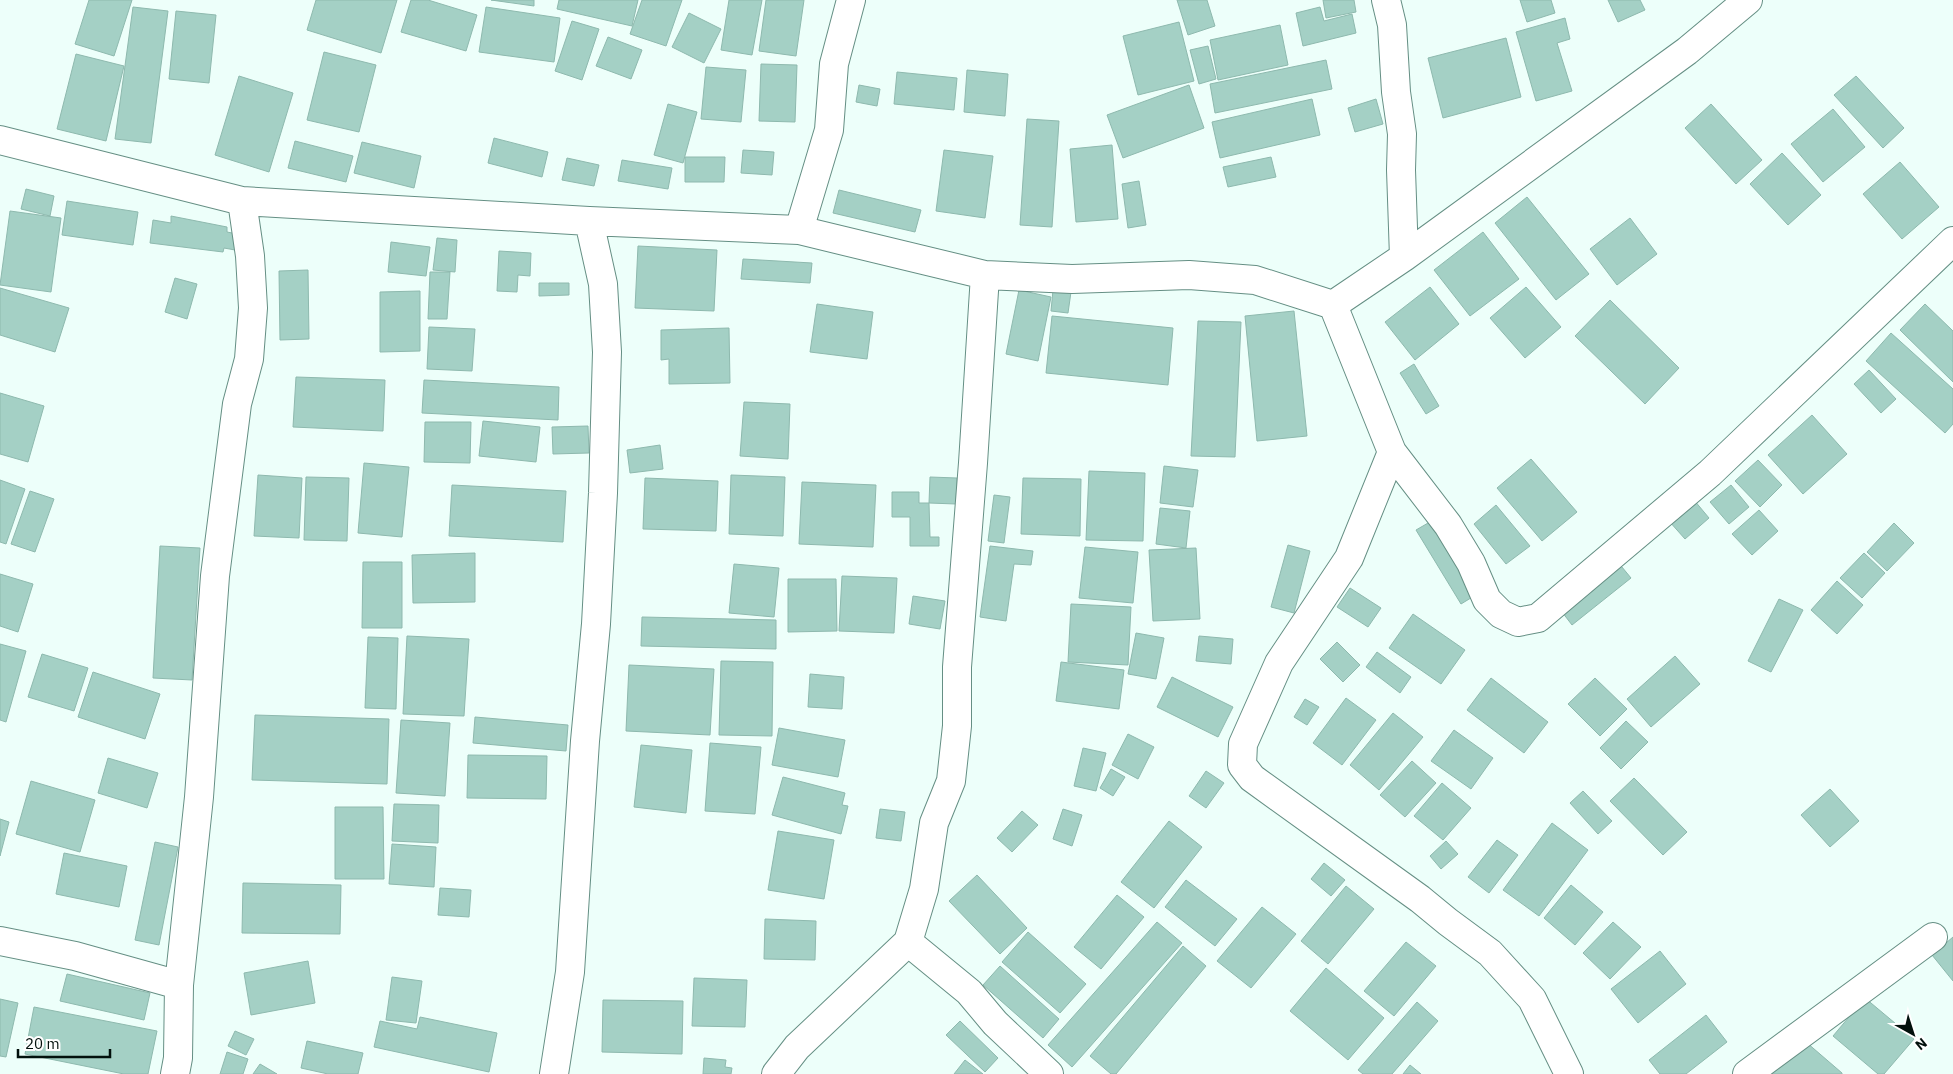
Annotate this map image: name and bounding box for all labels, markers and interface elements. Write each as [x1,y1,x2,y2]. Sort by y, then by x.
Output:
north arrow [1888,1009,1938,1059]
scale bar [18,1026,110,1058]
text: 20 m [25,1034,60,1053]
text: N [1912,1034,1931,1054]

